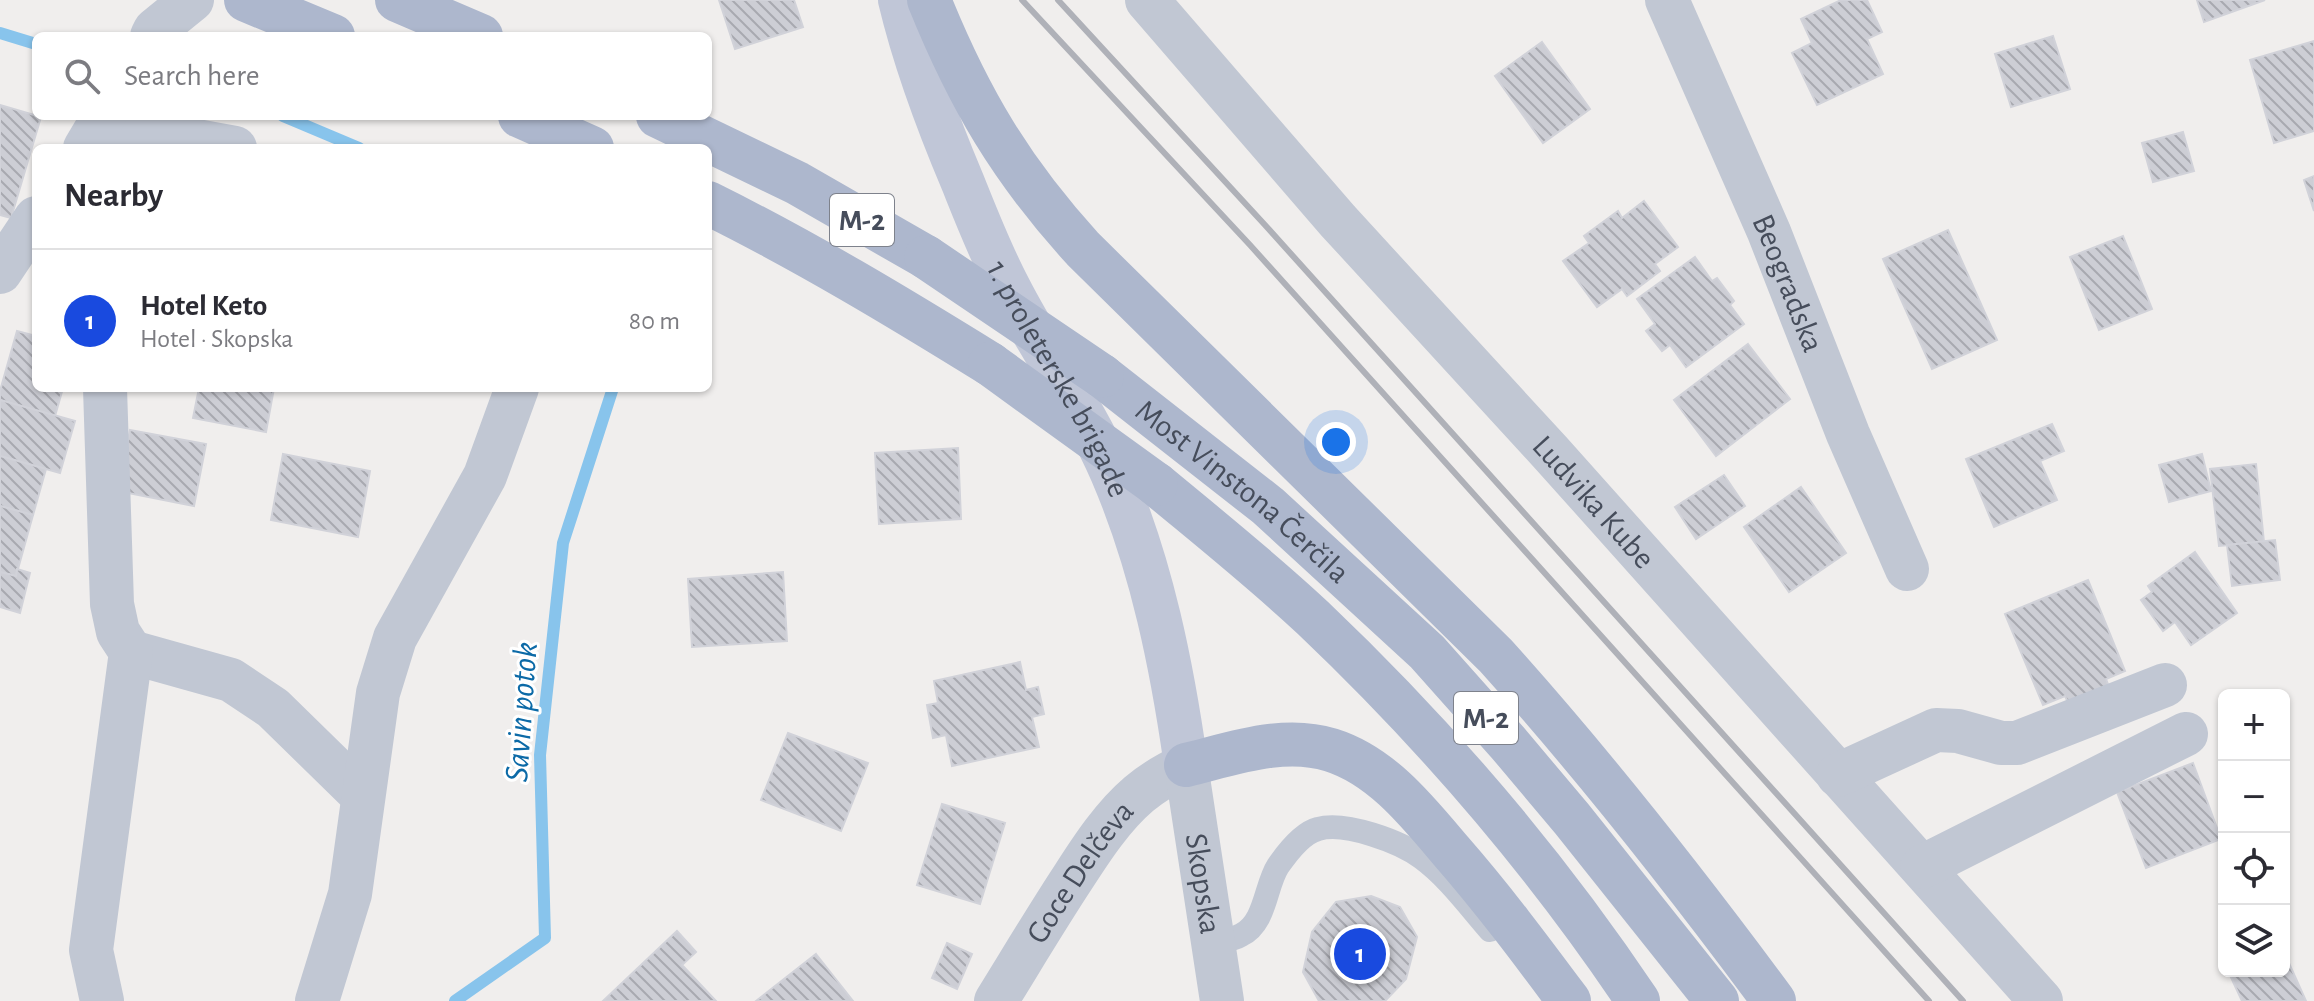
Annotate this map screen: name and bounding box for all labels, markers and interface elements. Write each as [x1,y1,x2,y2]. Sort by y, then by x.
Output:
search box [32,32,712,120]
icon: search [60,54,104,98]
text: Search here [124,61,260,91]
text: Nearby [64,179,163,213]
road number: M-2 [830,194,894,246]
street label: Beogradska [1746,210,1829,356]
street label: 1. proleterske brigade [981,256,1135,502]
text: Hotel Keto [140,291,267,321]
text: 1 [85,308,95,334]
text: 80 m [629,308,680,334]
text: Hotel · Skopska [140,326,293,352]
street label: Most Vinstona Čerčila [1130,394,1355,589]
your location [1316,422,1356,462]
street label: Ludvika Kube [1526,430,1661,575]
water label: Savin potok [500,641,544,783]
map controls [2218,689,2290,977]
button: + [2218,689,2290,761]
road number: M-2 [1454,692,1518,744]
button: − [2218,761,2290,833]
street label: Goce Delčeva [1021,795,1140,949]
street label: Skopska [1180,831,1227,936]
button: locate [2218,833,2290,905]
button: layers [2218,905,2290,977]
pin: 1 [1334,924,1386,984]

